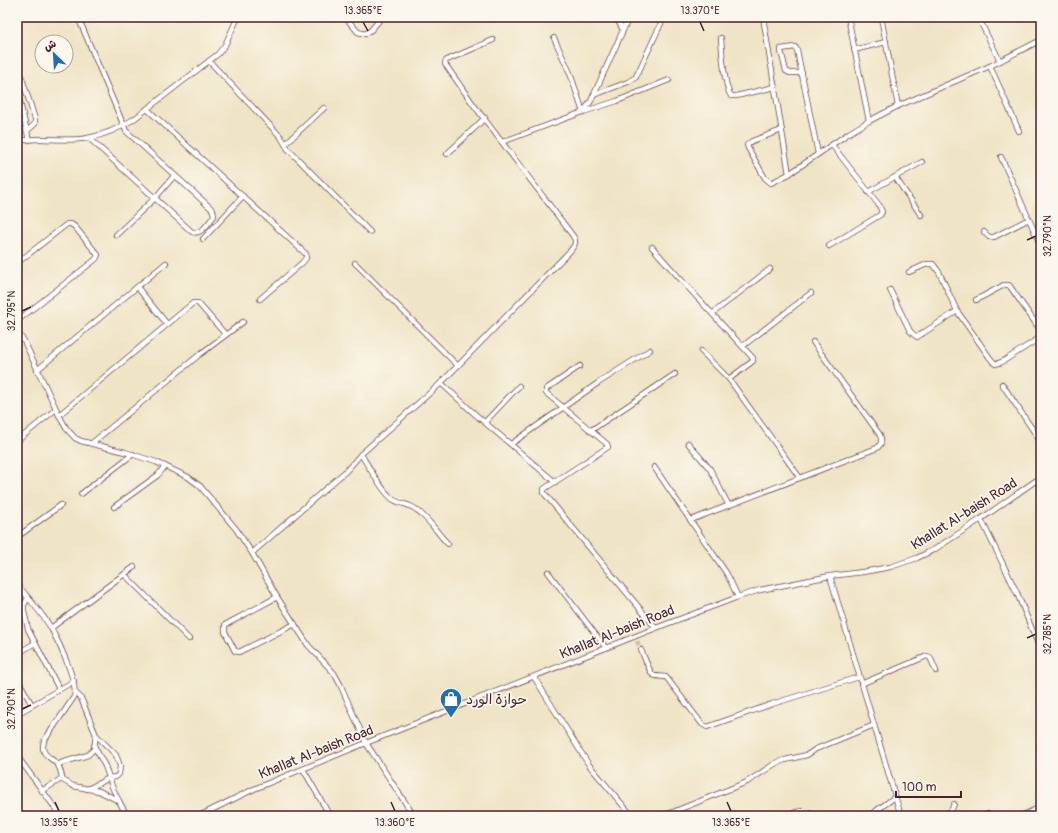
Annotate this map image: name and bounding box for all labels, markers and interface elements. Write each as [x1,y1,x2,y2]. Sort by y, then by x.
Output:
text: 13.365°E [344,5,382,17]
text: 13.370°E [681,5,719,17]
north arrow [34,34,74,74]
text: ش [42,37,58,54]
text: 32.790°N [1042,215,1054,257]
text: 32.795°N [6,291,18,331]
street label: Khallat Al-baish Road [908,474,1020,554]
street label: Khallat Al-baish Road [557,601,677,663]
text: 32.785°N [1042,614,1054,654]
shop icon: حوازة الورد [438,686,464,719]
text: 32.790°N [6,688,18,730]
place label: حوازة الورد [466,691,527,708]
street label: Khallat Al-baish Road [256,721,376,783]
scale bar [896,773,961,799]
text: 100 m [902,780,937,795]
text: 13.355°E [40,817,78,829]
text: 13.360°E [375,817,415,829]
text: 13.365°E [712,817,750,829]

